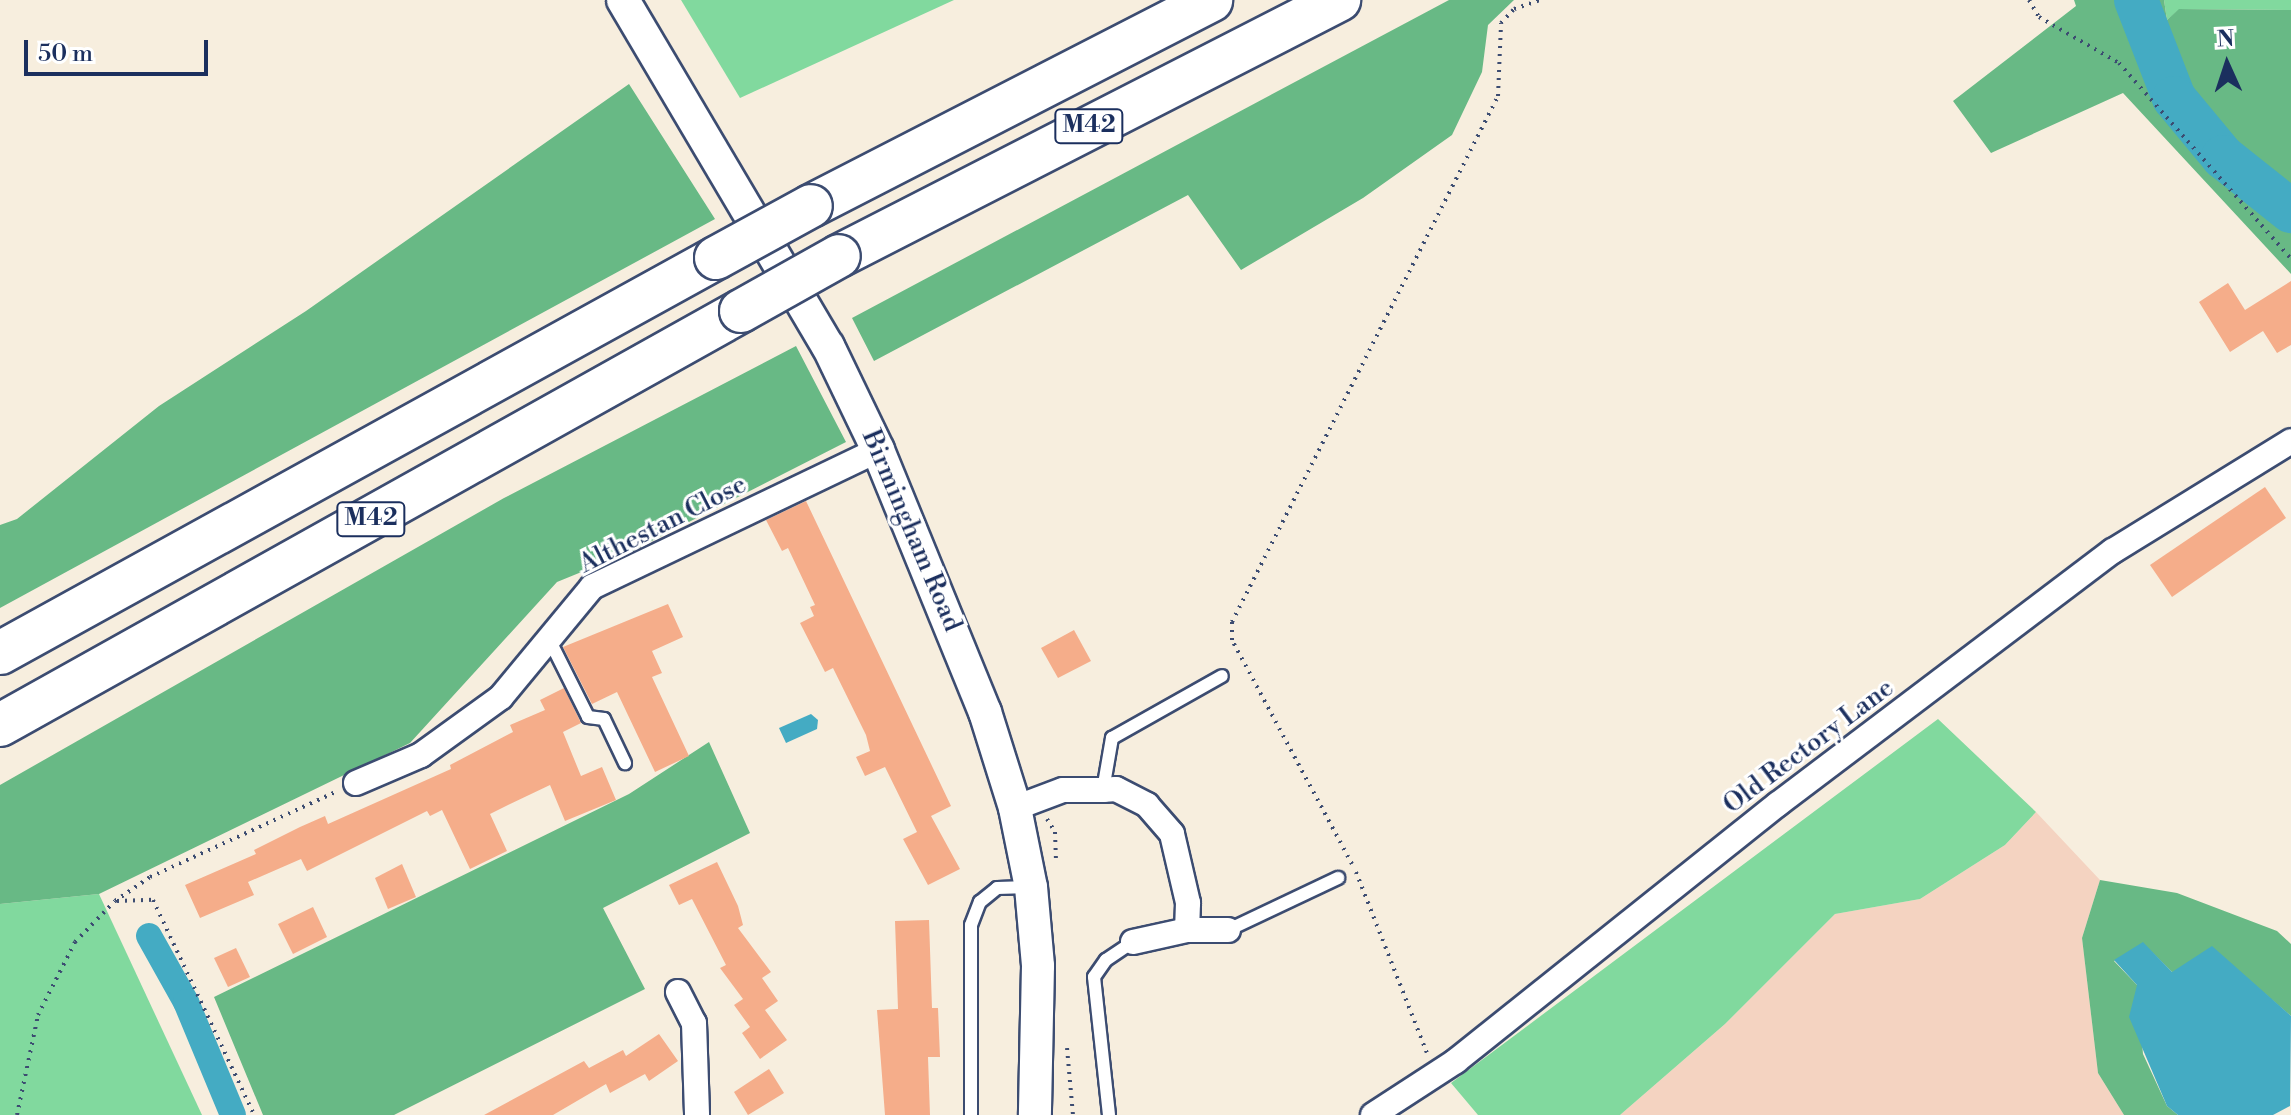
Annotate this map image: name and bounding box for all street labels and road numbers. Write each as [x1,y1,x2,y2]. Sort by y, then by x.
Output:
road number: M42 [1053,106,1125,146]
street label: Birmingham Road [854,425,968,637]
street label: Althestan Close [574,469,752,581]
road number: M42 [335,499,407,539]
street label: Old Rectory Lane [1718,673,1900,821]

